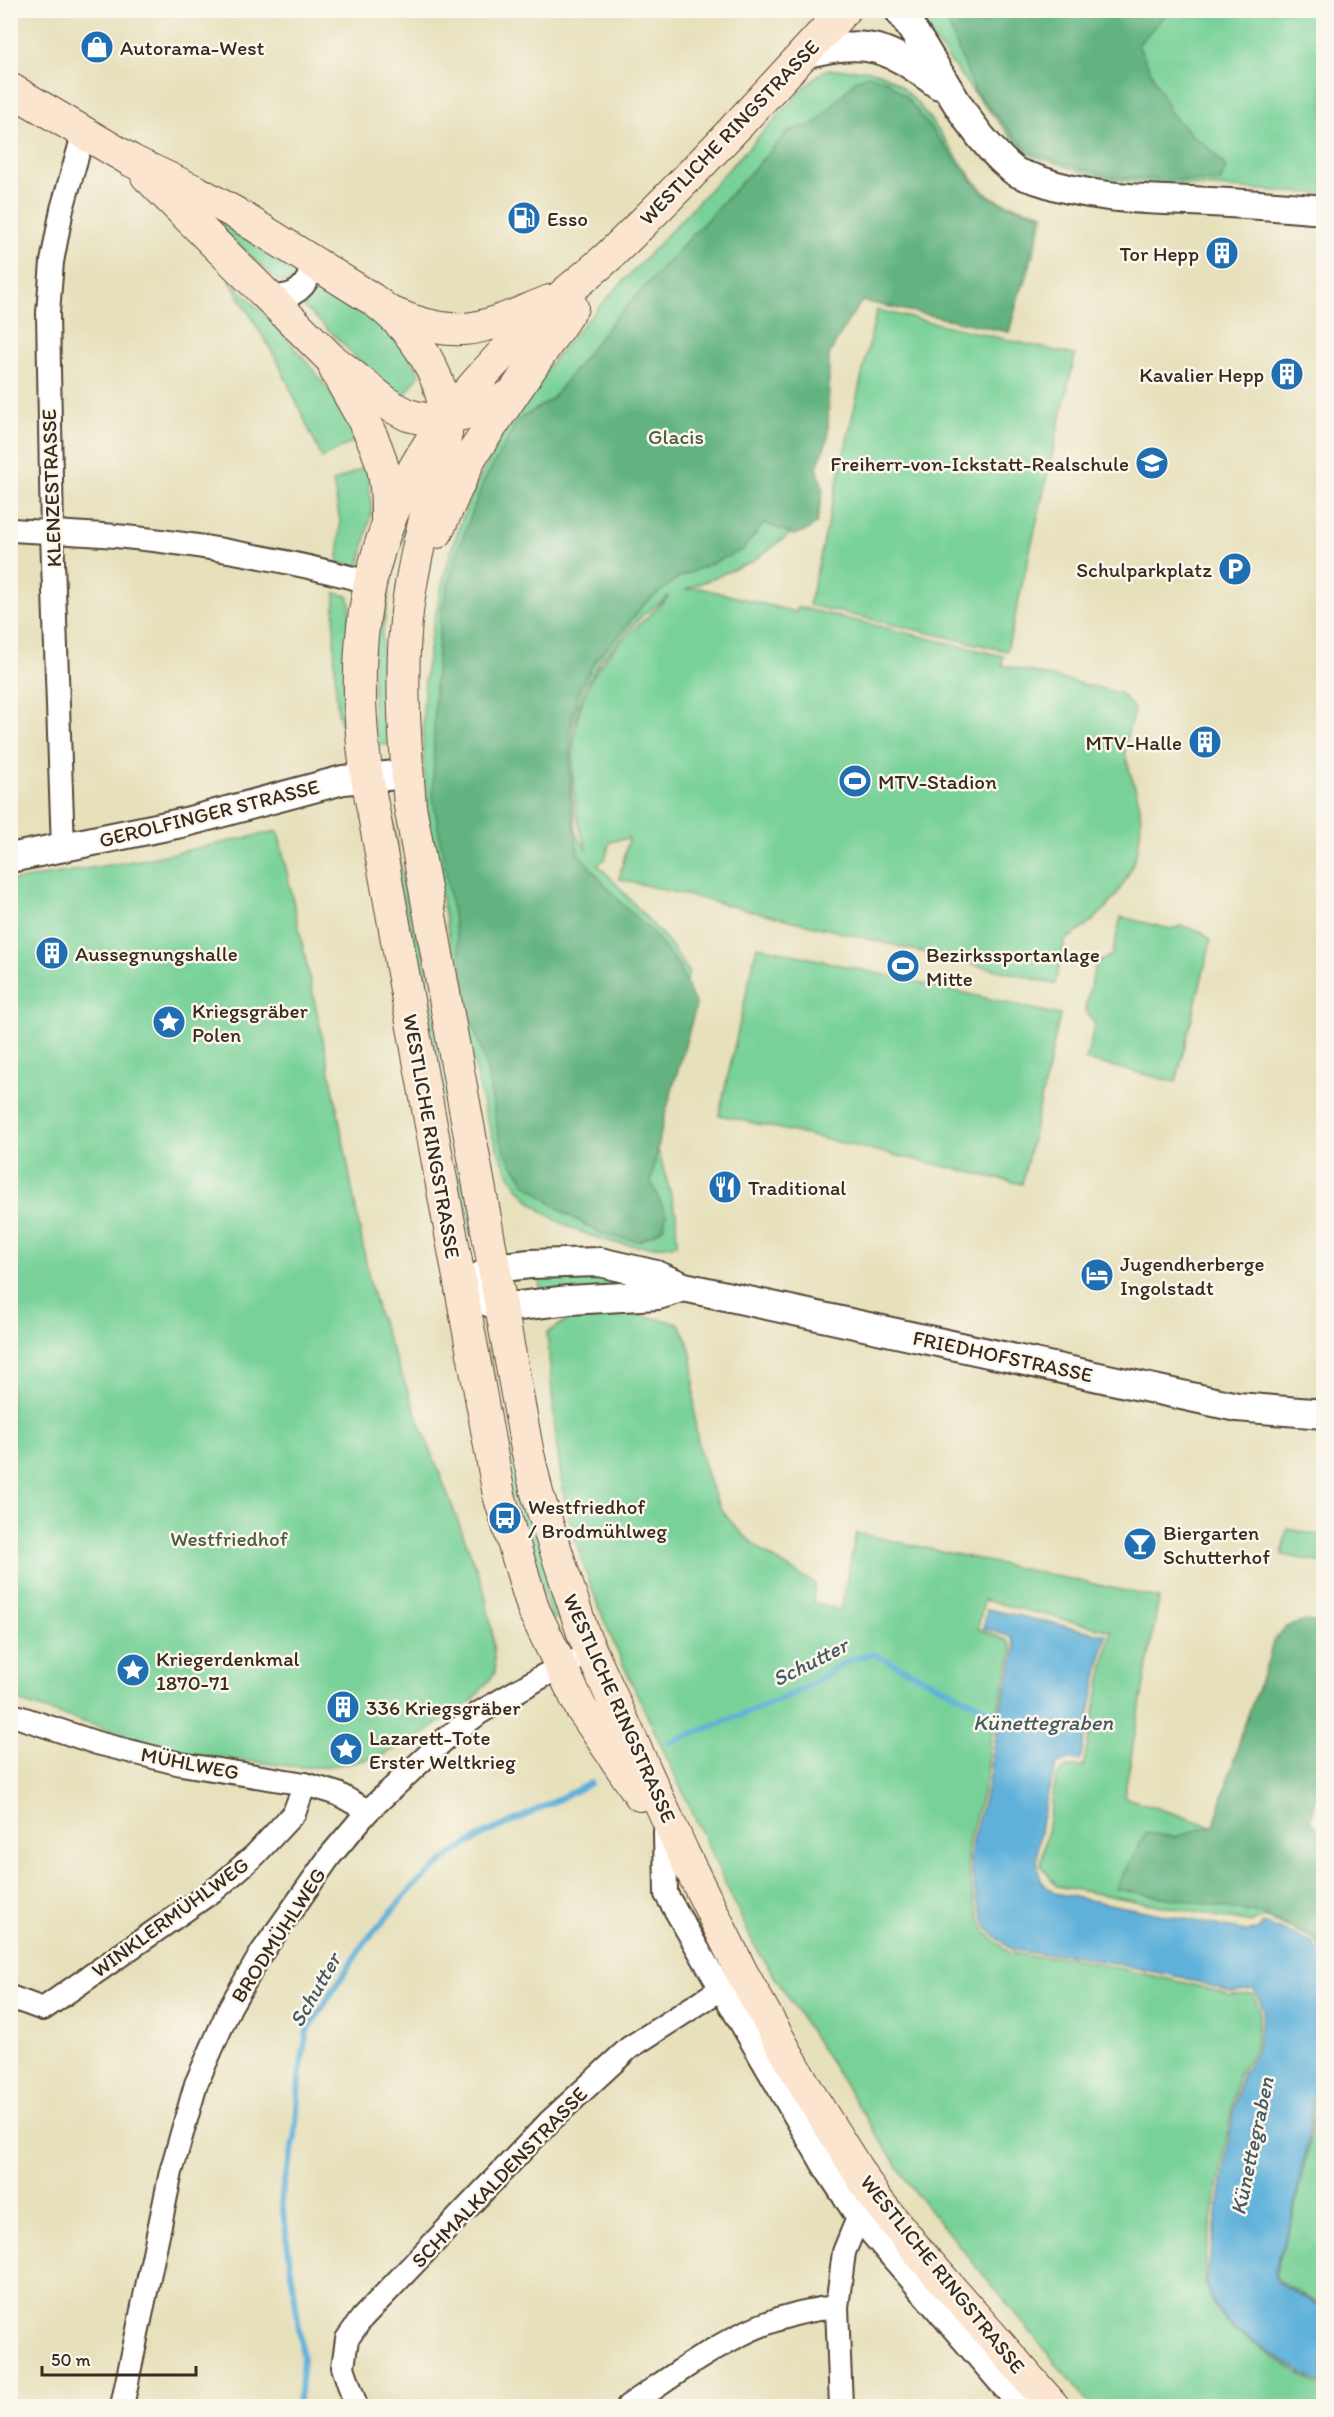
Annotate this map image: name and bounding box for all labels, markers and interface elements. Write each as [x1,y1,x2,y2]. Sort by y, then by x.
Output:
shop icon: Autorama-West [79,29,115,65]
street label: WESTLICHE RINGSTRASSE [634,34,824,230]
place label: Autorama-West [120,35,265,60]
fuel station icon: Esso [506,200,542,236]
place label: Esso [547,206,588,231]
building icon: Tor Hepp [1204,235,1240,271]
place label: Tor Hepp [1120,241,1199,266]
building icon: Kavalier Hepp [1269,356,1305,392]
place label: Kavalier Hepp [1139,362,1264,387]
street label: KLENZESTRASSE [36,408,66,568]
park label: Glacis [648,424,704,449]
school or university icon: Freiherr-von-Ickstatt-Realschule [1134,445,1170,481]
place label: Freiherr-von-Ickstatt-Realschule [830,451,1129,476]
parking icon: Schulparkplatz [1217,551,1253,587]
place label: Schulparkplatz [1076,557,1212,582]
building icon: MTV-Halle [1187,724,1223,760]
place label: MTV-Halle [1086,730,1182,755]
sports icon: MTV-Stadion [837,763,873,799]
place label: MTV-Stadion [878,769,997,794]
street label: GEROLFINGER STRASSE [96,774,322,852]
building icon: Aussegnungshalle [34,935,70,971]
place label: Aussegnungshalle [75,941,238,966]
place label: Bezirkssportanlage Mitte [926,942,1100,991]
sports icon: Bezirkssportanlage Mitte [885,948,921,984]
place label: Kriegsgräber Polen [192,998,309,1047]
place icon: Kriegsgräber Polen [151,1004,187,1040]
street label: WESTLICHE RINGSTRASSE [398,1012,466,1260]
restaurant icon: Traditional [707,1169,743,1205]
place label: Traditional [748,1175,846,1200]
place label: Jugendherberge Ingolstadt [1120,1251,1264,1300]
hotel icon: Jugendherberge Ingolstadt [1079,1257,1115,1293]
street label: FRIEDHOFSTRASSE [911,1325,1095,1387]
place label: Westfriedhof / Brodmühlweg [528,1494,667,1543]
bus stop icon: Westfriedhof / Brodmühlweg [487,1500,523,1536]
place label: Biergarten Schutterhof [1163,1520,1270,1569]
park label: Westfriedhof [170,1526,288,1551]
bar icon: Biergarten Schutterhof [1122,1526,1158,1562]
street label: WESTLICHE RINGSTRASSE [558,1590,682,1826]
water label: Schutter [768,1631,854,1692]
place label: Kriegerdenkmal 1870-71 [156,1646,300,1695]
place icon: Kriegerdenkmal 1870-71 [115,1652,151,1688]
building icon: 336 Kriegsgräber [325,1689,361,1725]
place label: 336 Kriegsgräber [366,1695,521,1720]
water label: Künettegraben [973,1709,1113,1736]
place label: Lazarett-Tote Erster Weltkrieg [369,1725,516,1774]
place icon: Lazarett-Tote Erster Weltkrieg [328,1731,364,1767]
street label: MÜHLWEG [139,1741,241,1785]
street label: WINKLERMÜHLWEG [87,1852,253,1982]
street label: BRODMÜHLWEG [225,1863,331,2007]
water label: Schutter [283,1946,348,2032]
water label: Künettegraben [1224,2074,1280,2217]
street label: SCHMALKALDENSTRASSE [406,2081,592,2273]
street label: WESTLICHE RINGSTRASSE [855,2170,1031,2378]
scale bar [42,2339,196,2377]
text: 50 m [51,2349,91,2371]

